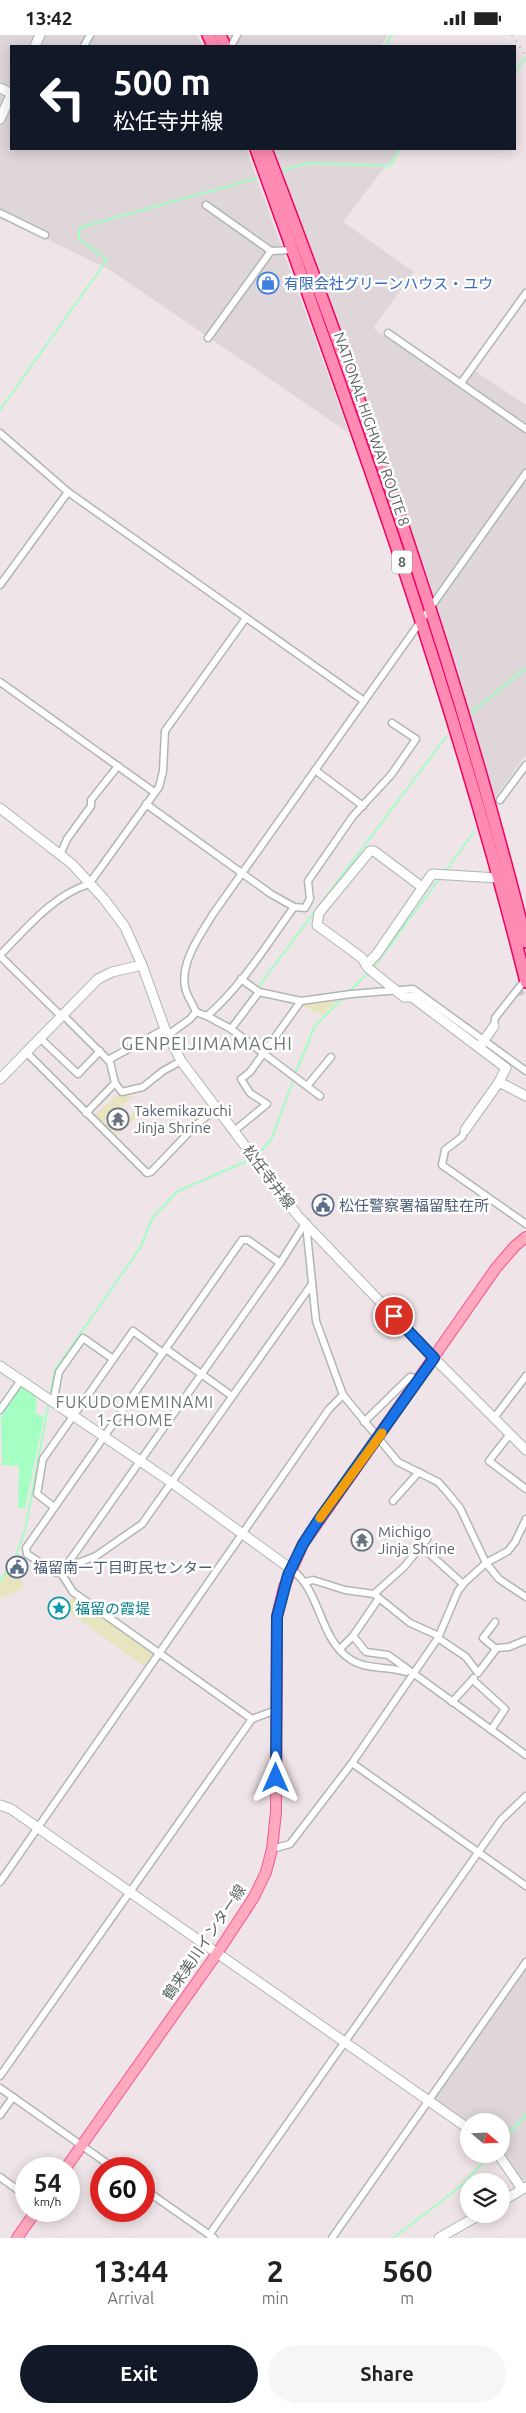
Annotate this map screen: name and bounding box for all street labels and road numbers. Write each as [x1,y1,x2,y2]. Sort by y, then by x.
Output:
street label: NATIONAL HIGHWAY ROUTE 8 [331,330,413,528]
road number: 8 [392,551,412,573]
street label: 松任寺井線 [240,1142,298,1212]
street label: 鶴来美川インター線 [159,1881,249,2003]

